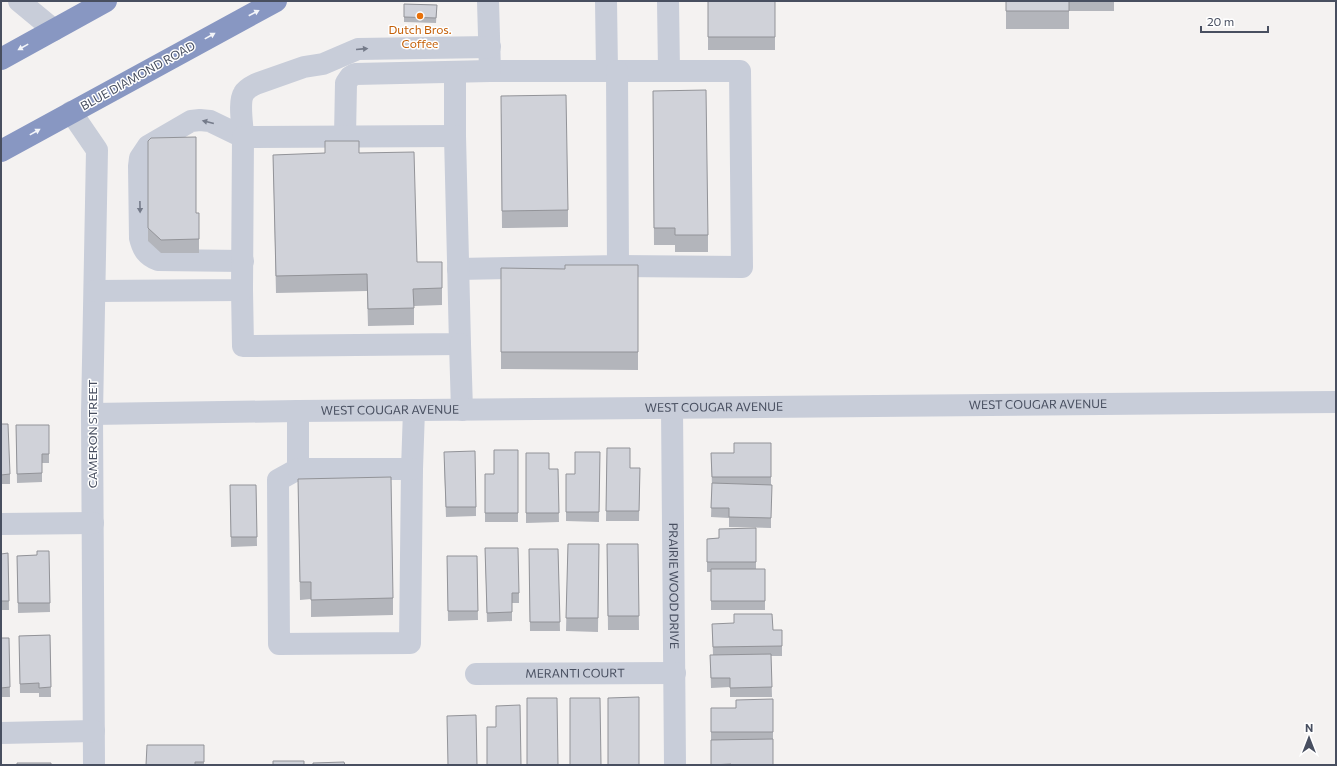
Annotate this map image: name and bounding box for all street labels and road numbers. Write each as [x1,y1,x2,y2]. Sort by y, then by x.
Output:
street label: BLUE DIAMOND ROAD [78,38,197,112]
street label: CAMERON STREET [85,379,99,488]
street label: WEST COUGAR AVENUE [969,396,1107,411]
street label: WEST COUGAR AVENUE [645,399,783,414]
street label: WEST COUGAR AVENUE [321,402,459,417]
street label: PRAIRIE WOOD DRIVE [667,523,682,649]
street label: MERANTI COURT [525,665,625,680]

